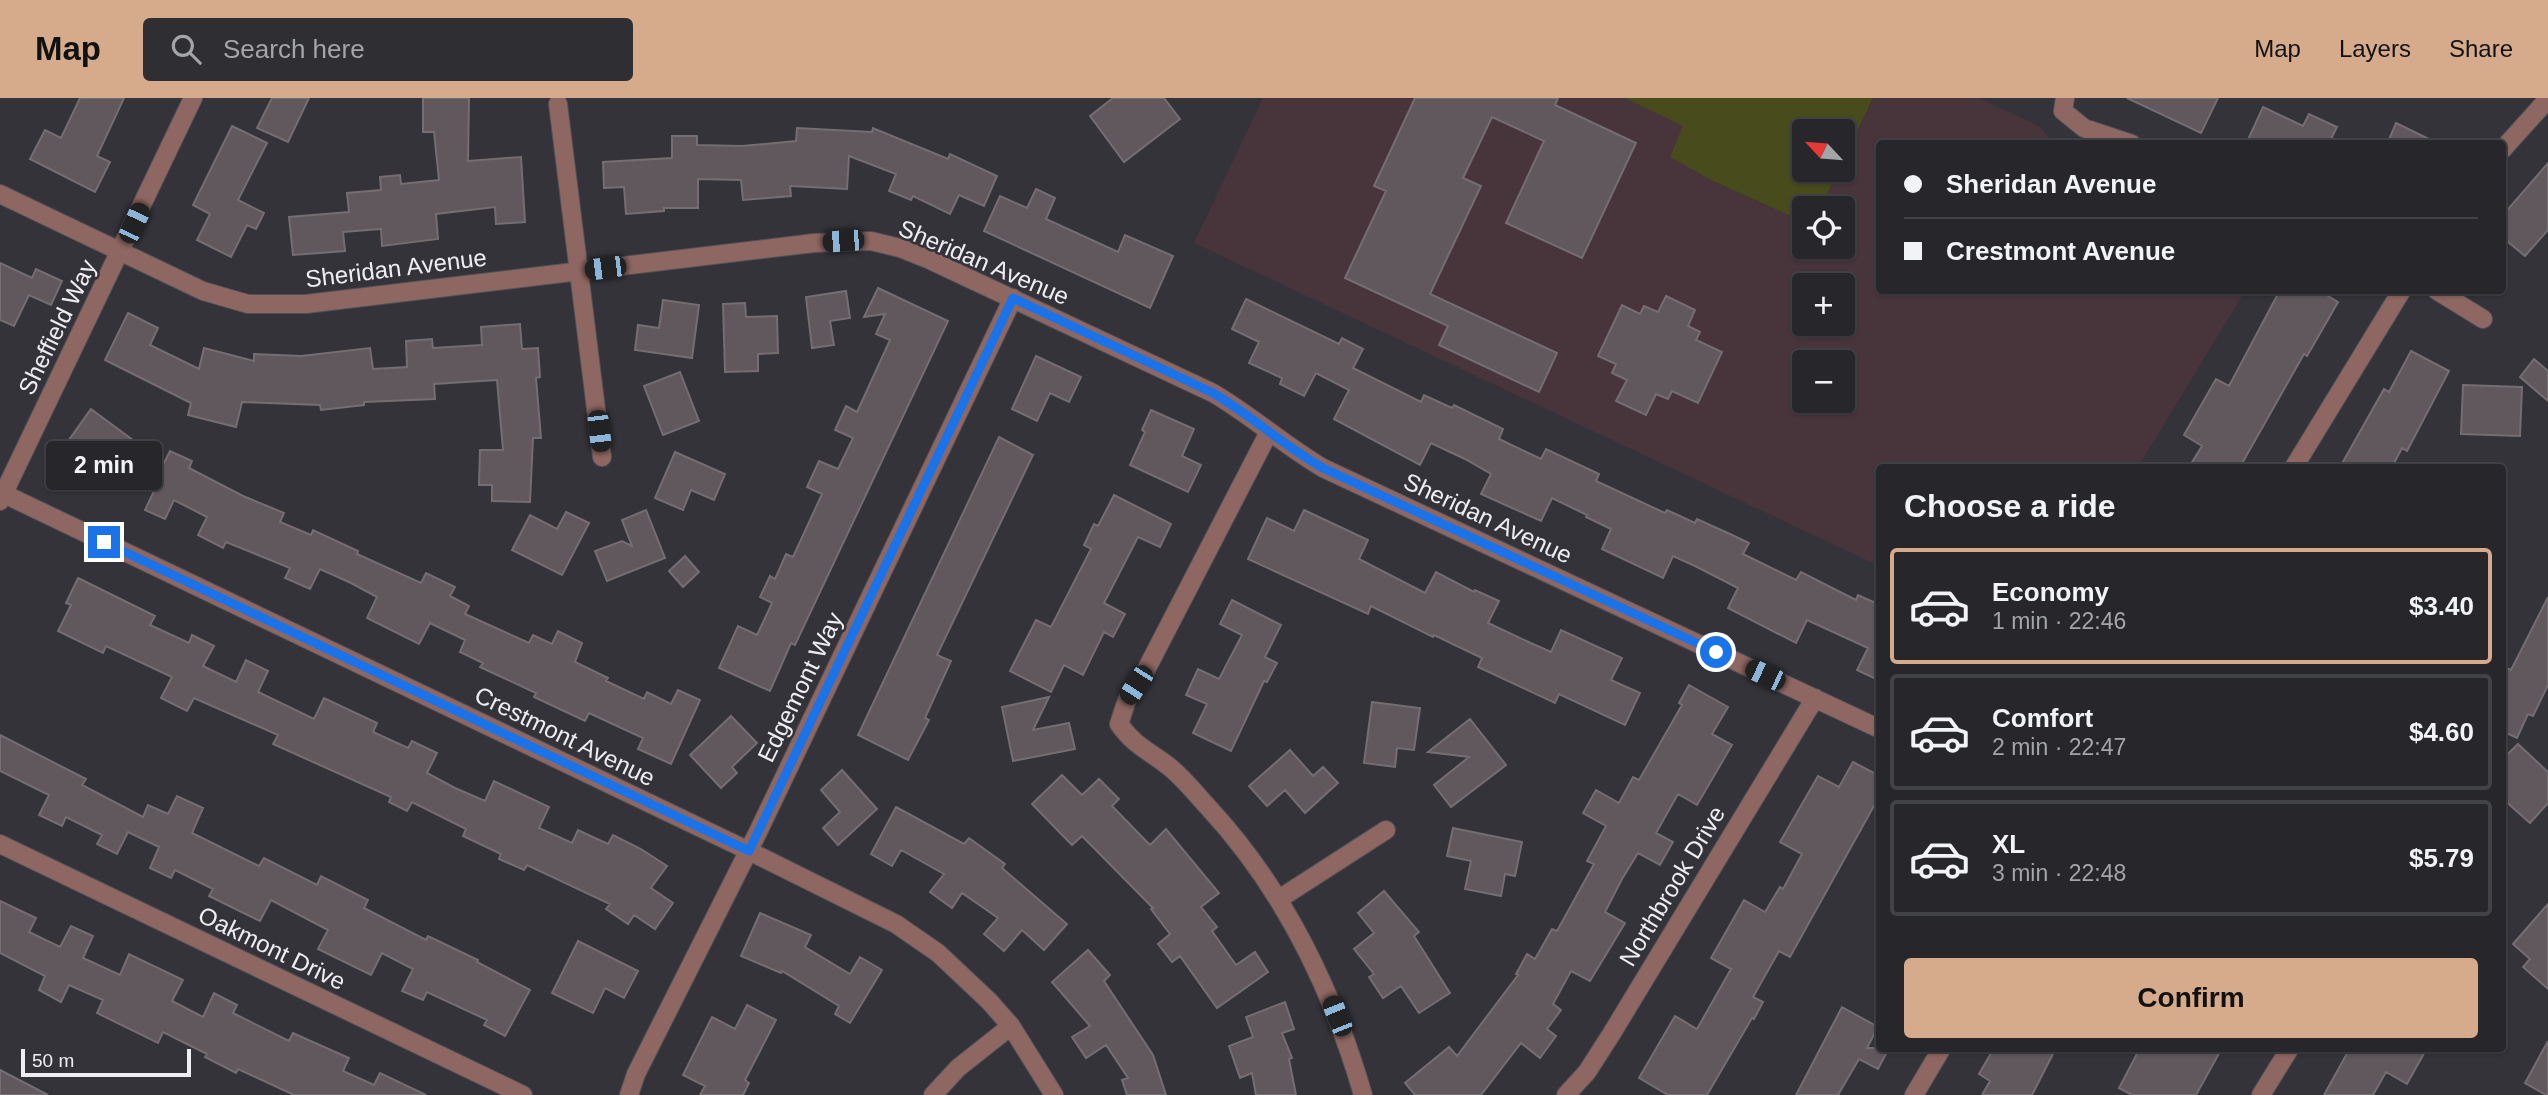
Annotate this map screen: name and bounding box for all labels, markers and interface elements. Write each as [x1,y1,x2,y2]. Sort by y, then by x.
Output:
search box [143,18,633,81]
text: Map [35,30,101,67]
icon: search [167,30,205,68]
text: Search here [223,34,365,64]
text: Map [2254,35,2301,62]
text: Layers [2339,35,2411,62]
text: Share [2449,35,2513,62]
north arrow [1792,119,1855,182]
map controls [1792,119,1855,413]
text: Sheridan Avenue [1946,169,2156,199]
button: locate [1792,196,1855,259]
car [116,200,153,246]
street label: Sheridan Avenue [895,214,1073,310]
car [822,229,865,253]
text: Crestmont Avenue [1946,236,2175,266]
street label: Sheridan Avenue [304,243,488,293]
street label: Sheffield Way [13,255,101,399]
car [583,255,628,281]
button: + [1792,273,1855,336]
button: − [1792,350,1855,413]
car [587,409,612,453]
callout: 2 min [46,440,162,490]
text: 2 min [74,452,134,478]
street label: Sheridan Avenue [1400,467,1576,569]
text: Choose a ride [1904,488,2116,524]
route end [88,526,120,558]
icon: car [1908,575,1971,638]
text: Economy [1992,577,2109,607]
text: $3.40 [2409,591,2474,621]
street label: Edgemont Way [752,608,848,766]
text: 1 min · 22:46 [1992,608,2126,634]
route start [1700,636,1732,668]
car [1742,657,1789,693]
car [1116,662,1157,708]
street label: Crestmont Avenue [471,681,659,791]
icon: car [1908,701,1971,764]
text: Comfort [1992,703,2093,733]
text: $4.60 [2409,717,2474,747]
text: 2 min · 22:47 [1992,734,2126,760]
street label: Northbrook Drive [1614,801,1730,971]
icon: car [1908,827,1971,890]
text: XL [1992,829,2025,859]
text: $5.79 [2409,843,2474,873]
text: 3 min · 22:48 [1992,860,2126,886]
street label: Oakmont Drive [194,901,350,995]
button: Confirm [1904,958,2478,1038]
car [1320,993,1355,1039]
scale bar [21,1046,191,1078]
text: 50 m [32,1050,74,1071]

